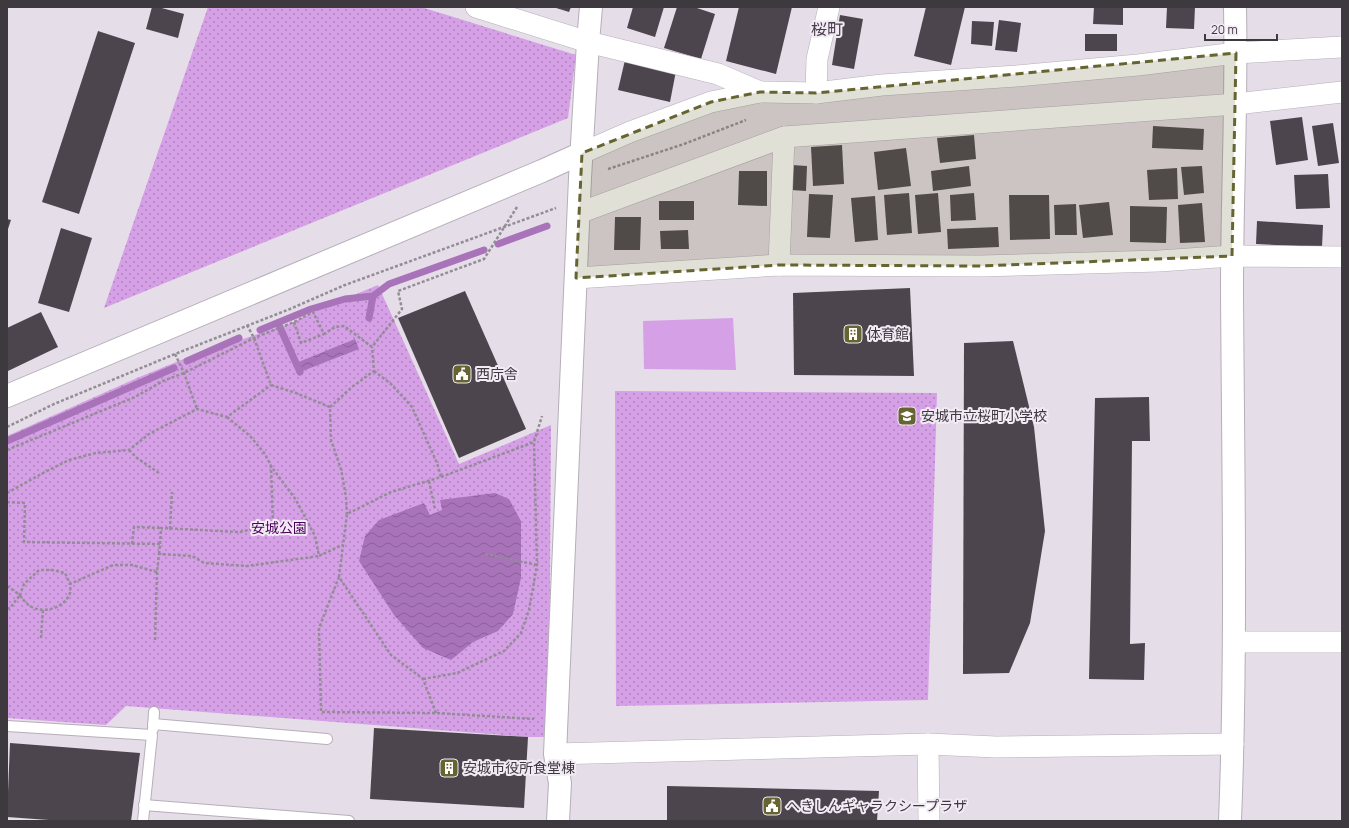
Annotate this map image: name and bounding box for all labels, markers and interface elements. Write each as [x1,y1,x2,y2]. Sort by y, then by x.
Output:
scale bar [1205,16,1277,42]
district label: 桜町 [811,18,843,40]
text: 20 m [1211,21,1238,38]
building icon: 体育館 [842,323,864,345]
place label: 体育館 [867,324,909,343]
public building icon: 西庁舎 [451,363,473,385]
place label: 西庁舎 [476,364,518,383]
school or university icon: 安城市立桜町小学校 [896,405,918,427]
place label: 安城市立桜町小学校 [921,406,1047,425]
park label: 安城公園 [251,518,307,537]
building icon: 安城市役所食堂棟 [438,757,460,779]
place label: 安城市役所食堂棟 [463,758,575,777]
public building icon: へきしんギャラクシープラザ [761,795,783,817]
place label: へきしんギャラクシープラザ [786,796,967,815]

